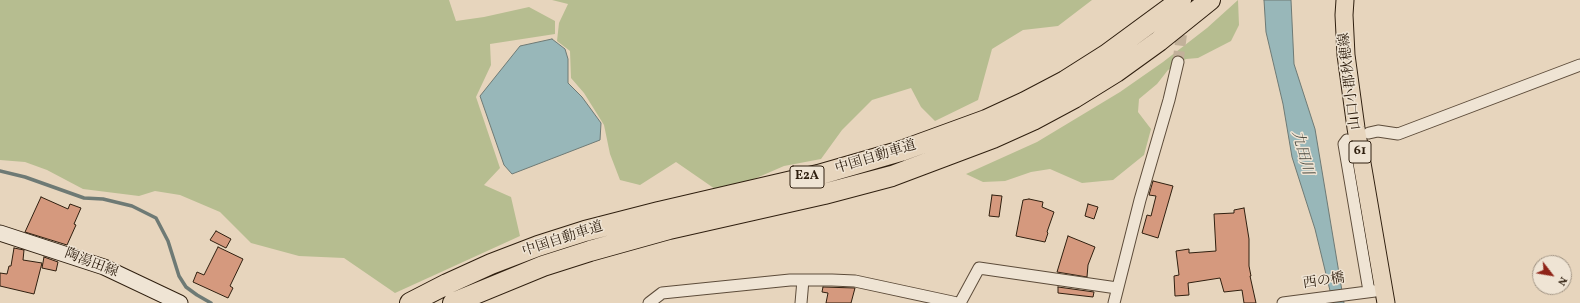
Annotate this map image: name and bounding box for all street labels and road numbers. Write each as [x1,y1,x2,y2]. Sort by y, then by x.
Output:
street label: 山口小郡秋穂線 [1337,31,1365,131]
street label: 中国自動車道 [833,138,919,178]
road number: 61 [1349,141,1371,163]
road number: E2A [790,166,824,188]
street label: 中国自動車道 [520,219,606,261]
street label: 陶湯田線 [62,246,120,282]
street label: 西の橋 [1302,271,1346,293]

